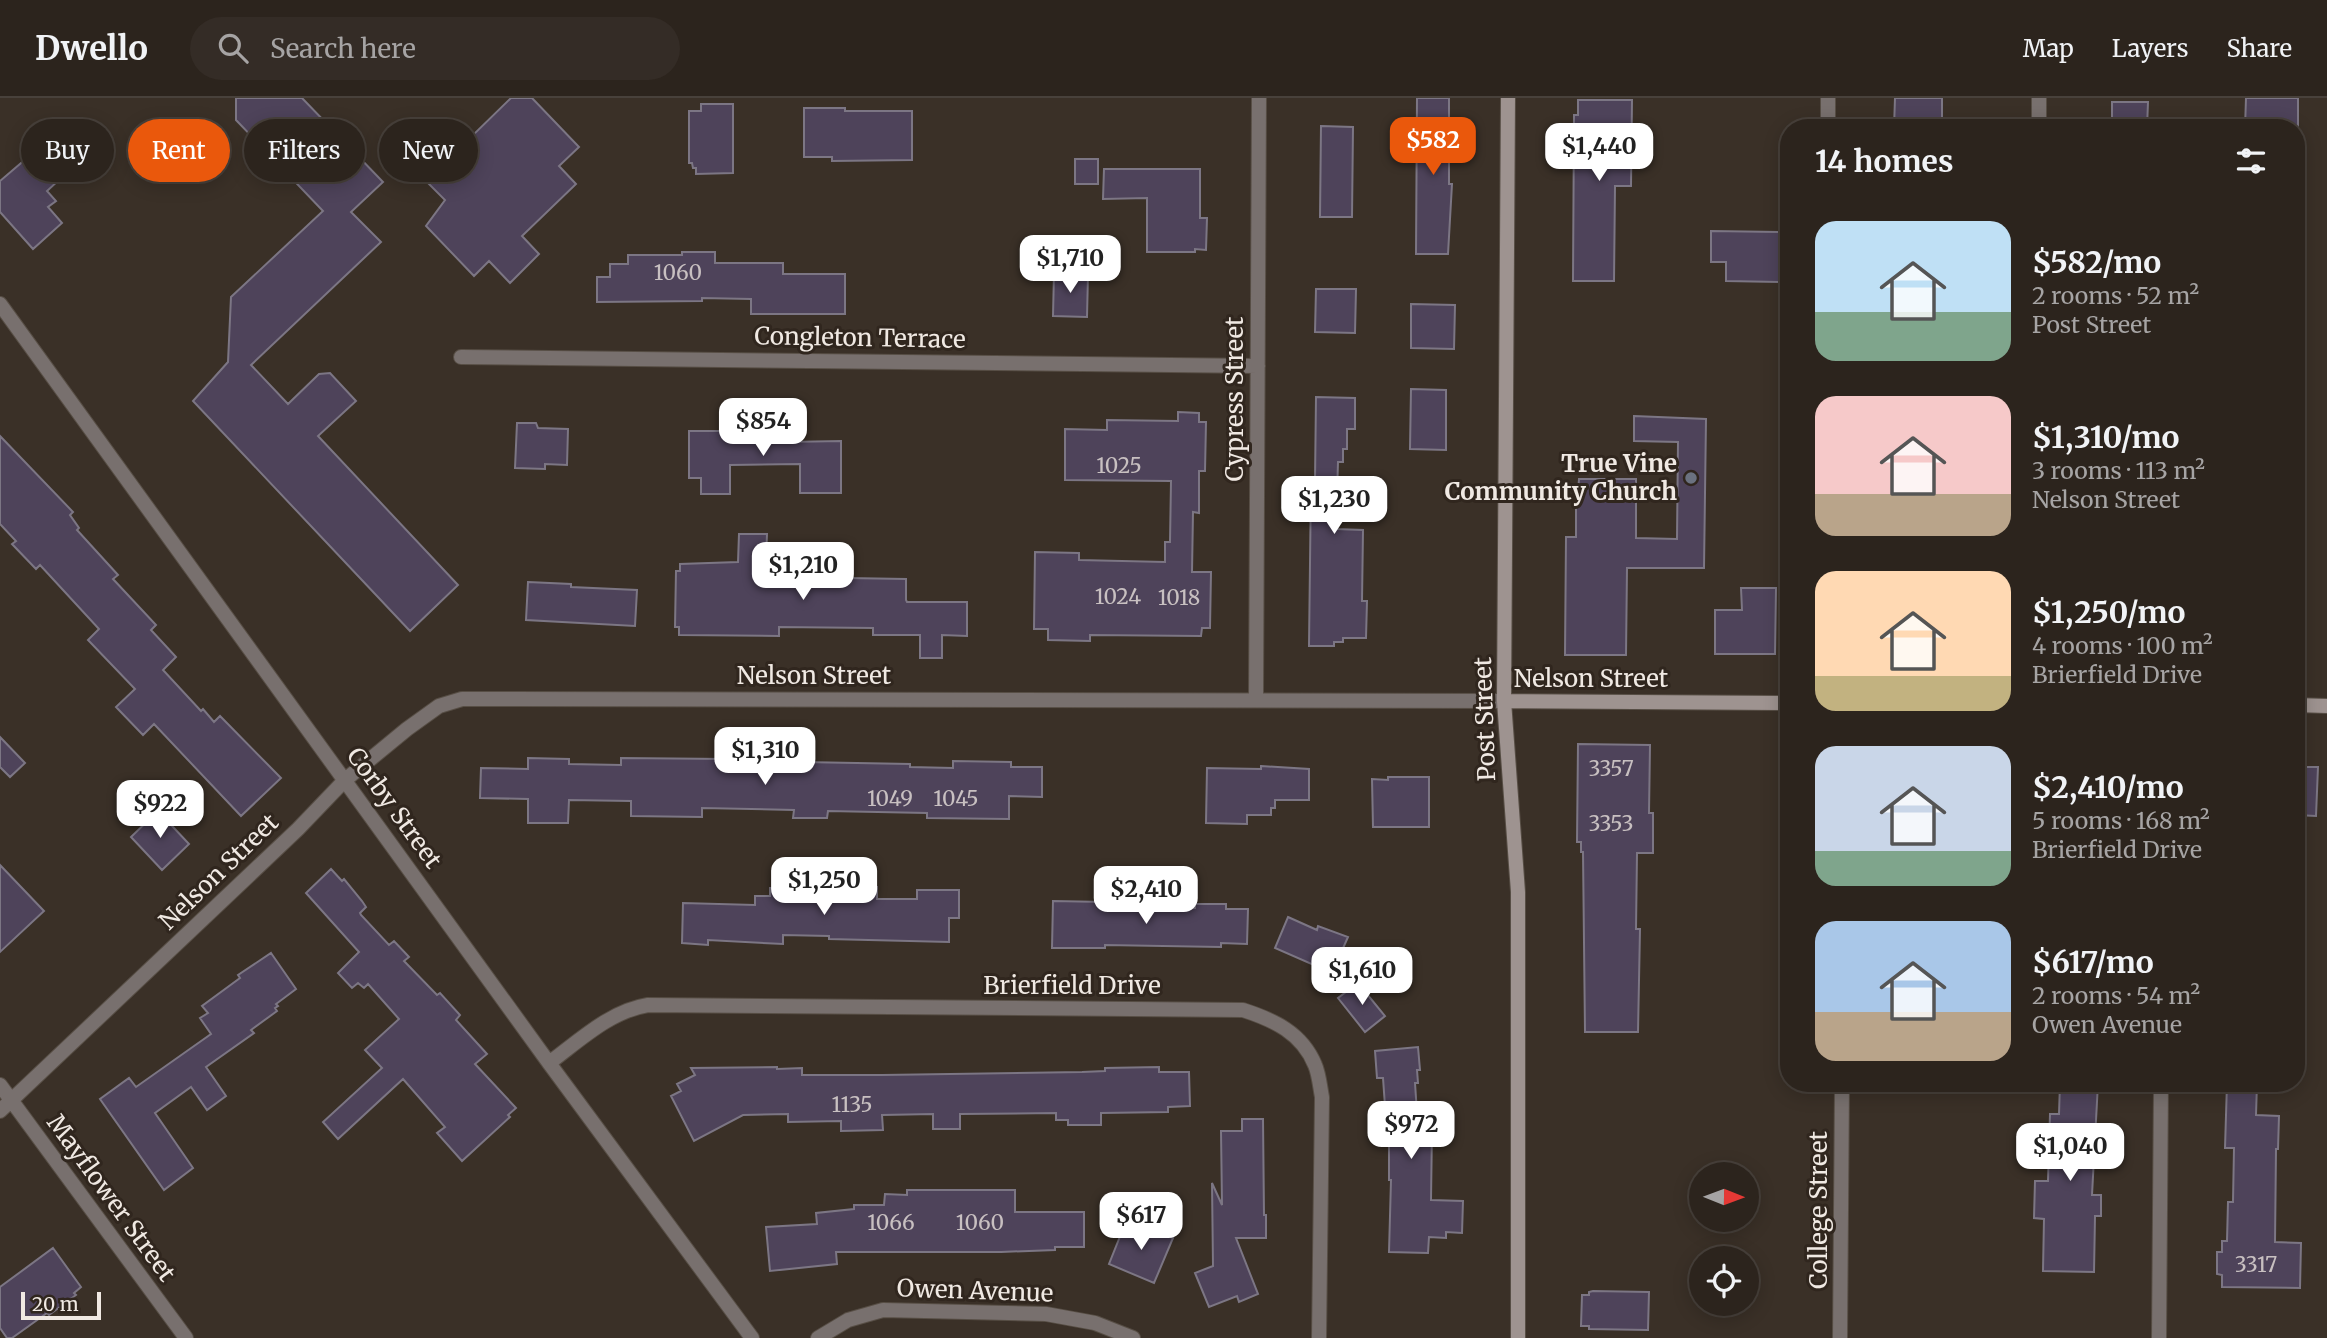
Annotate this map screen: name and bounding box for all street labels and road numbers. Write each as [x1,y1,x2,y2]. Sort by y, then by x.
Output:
street label: Cypress Street [1219,316,1250,481]
street label: Congleton Terrace [754,320,966,355]
street label: Post Street [1467,656,1502,782]
street label: Nelson Street [737,660,892,691]
street label: Nelson Street [1514,663,1669,694]
street label: Corby Street [340,741,449,875]
street label: Nelson Street [152,806,285,936]
street label: Brierfield Drive [983,970,1161,1001]
street label: Mayflower Street [40,1108,183,1288]
street label: College Street [1803,1130,1834,1289]
street label: Owen Avenue [896,1272,1054,1309]

